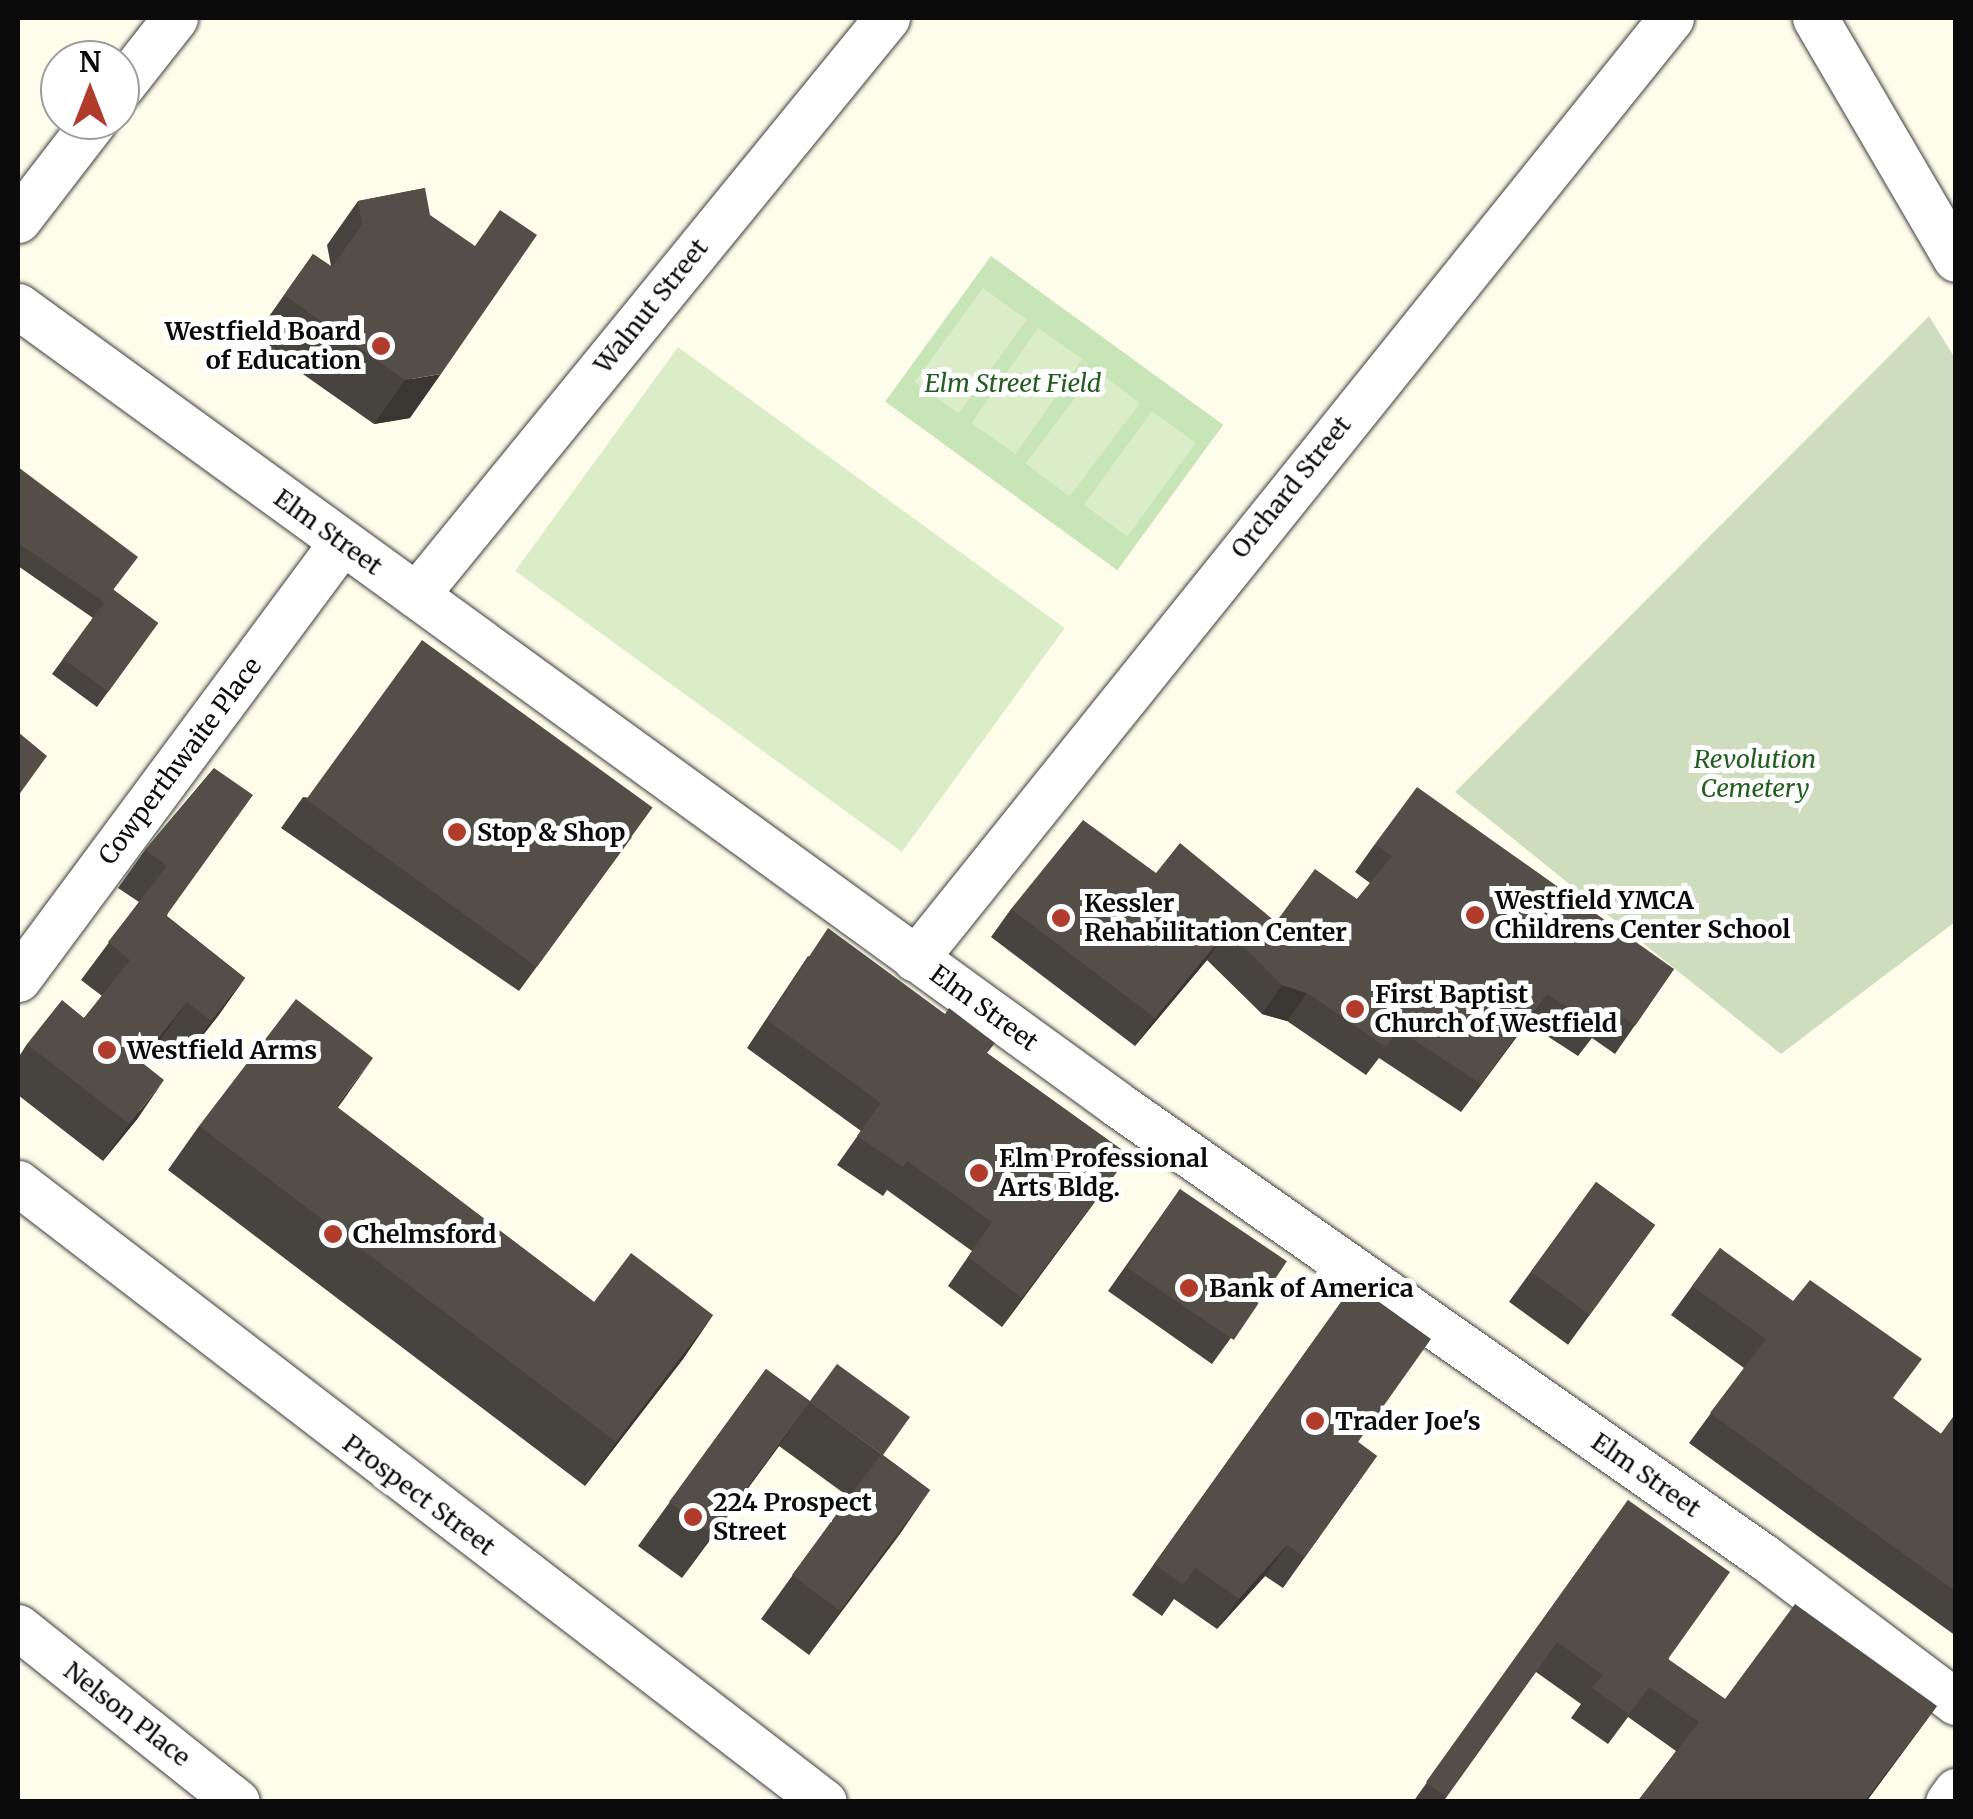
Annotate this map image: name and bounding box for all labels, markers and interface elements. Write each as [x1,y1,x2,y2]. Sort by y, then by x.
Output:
north arrow [40,40,140,140]
text: N [79,44,101,80]
street label: Walnut Street [588,233,714,379]
place label: Westfield Board of Education [165,317,361,376]
marker: Westfield Board of Education [370,335,392,357]
park label: Elm Street Field [925,368,1101,398]
street label: Orchard Street [1225,410,1357,564]
street label: Elm Street [268,483,388,581]
street label: Cowperthwaite Place [92,652,268,870]
park label: Revolution Cemetery [1694,745,1816,804]
place label: Stop & Shop [477,817,625,847]
marker: Stop & Shop [446,821,468,843]
place label: Westfield YMCA Childrens Center School [1495,886,1790,945]
place label: Kessler Rehabilitation Center [1084,889,1347,948]
marker: Westfield YMCA Childrens Center School [1464,904,1486,926]
marker: Kessler Rehabilitation Center [1048,905,1074,931]
street label: Elm Street [924,959,1044,1057]
place label: First Baptist Church of Westfield [1375,980,1617,1039]
marker: First Baptist Church of Westfield [1344,998,1366,1020]
place label: Westfield Arms [127,1035,317,1065]
marker: Westfield Arms [96,1039,118,1061]
place label: Elm Professional Arts Bldg. [999,1144,1208,1203]
marker: Elm Professional Arts Bldg. [968,1162,990,1184]
place label: Chelmsford [353,1219,496,1249]
marker: Chelmsford [322,1223,344,1245]
place label: Bank of America [1209,1273,1414,1303]
marker: Bank of America [1178,1277,1200,1299]
place label: Trader Joe's [1335,1406,1481,1436]
marker: Trader Joe's [1304,1410,1326,1432]
street label: Elm Street [1586,1427,1706,1523]
street label: Prospect Street [337,1428,501,1562]
place label: 224 Prospect Street [713,1488,872,1547]
marker: 224 Prospect Street [682,1506,704,1528]
street label: Nelson Place [58,1655,196,1773]

